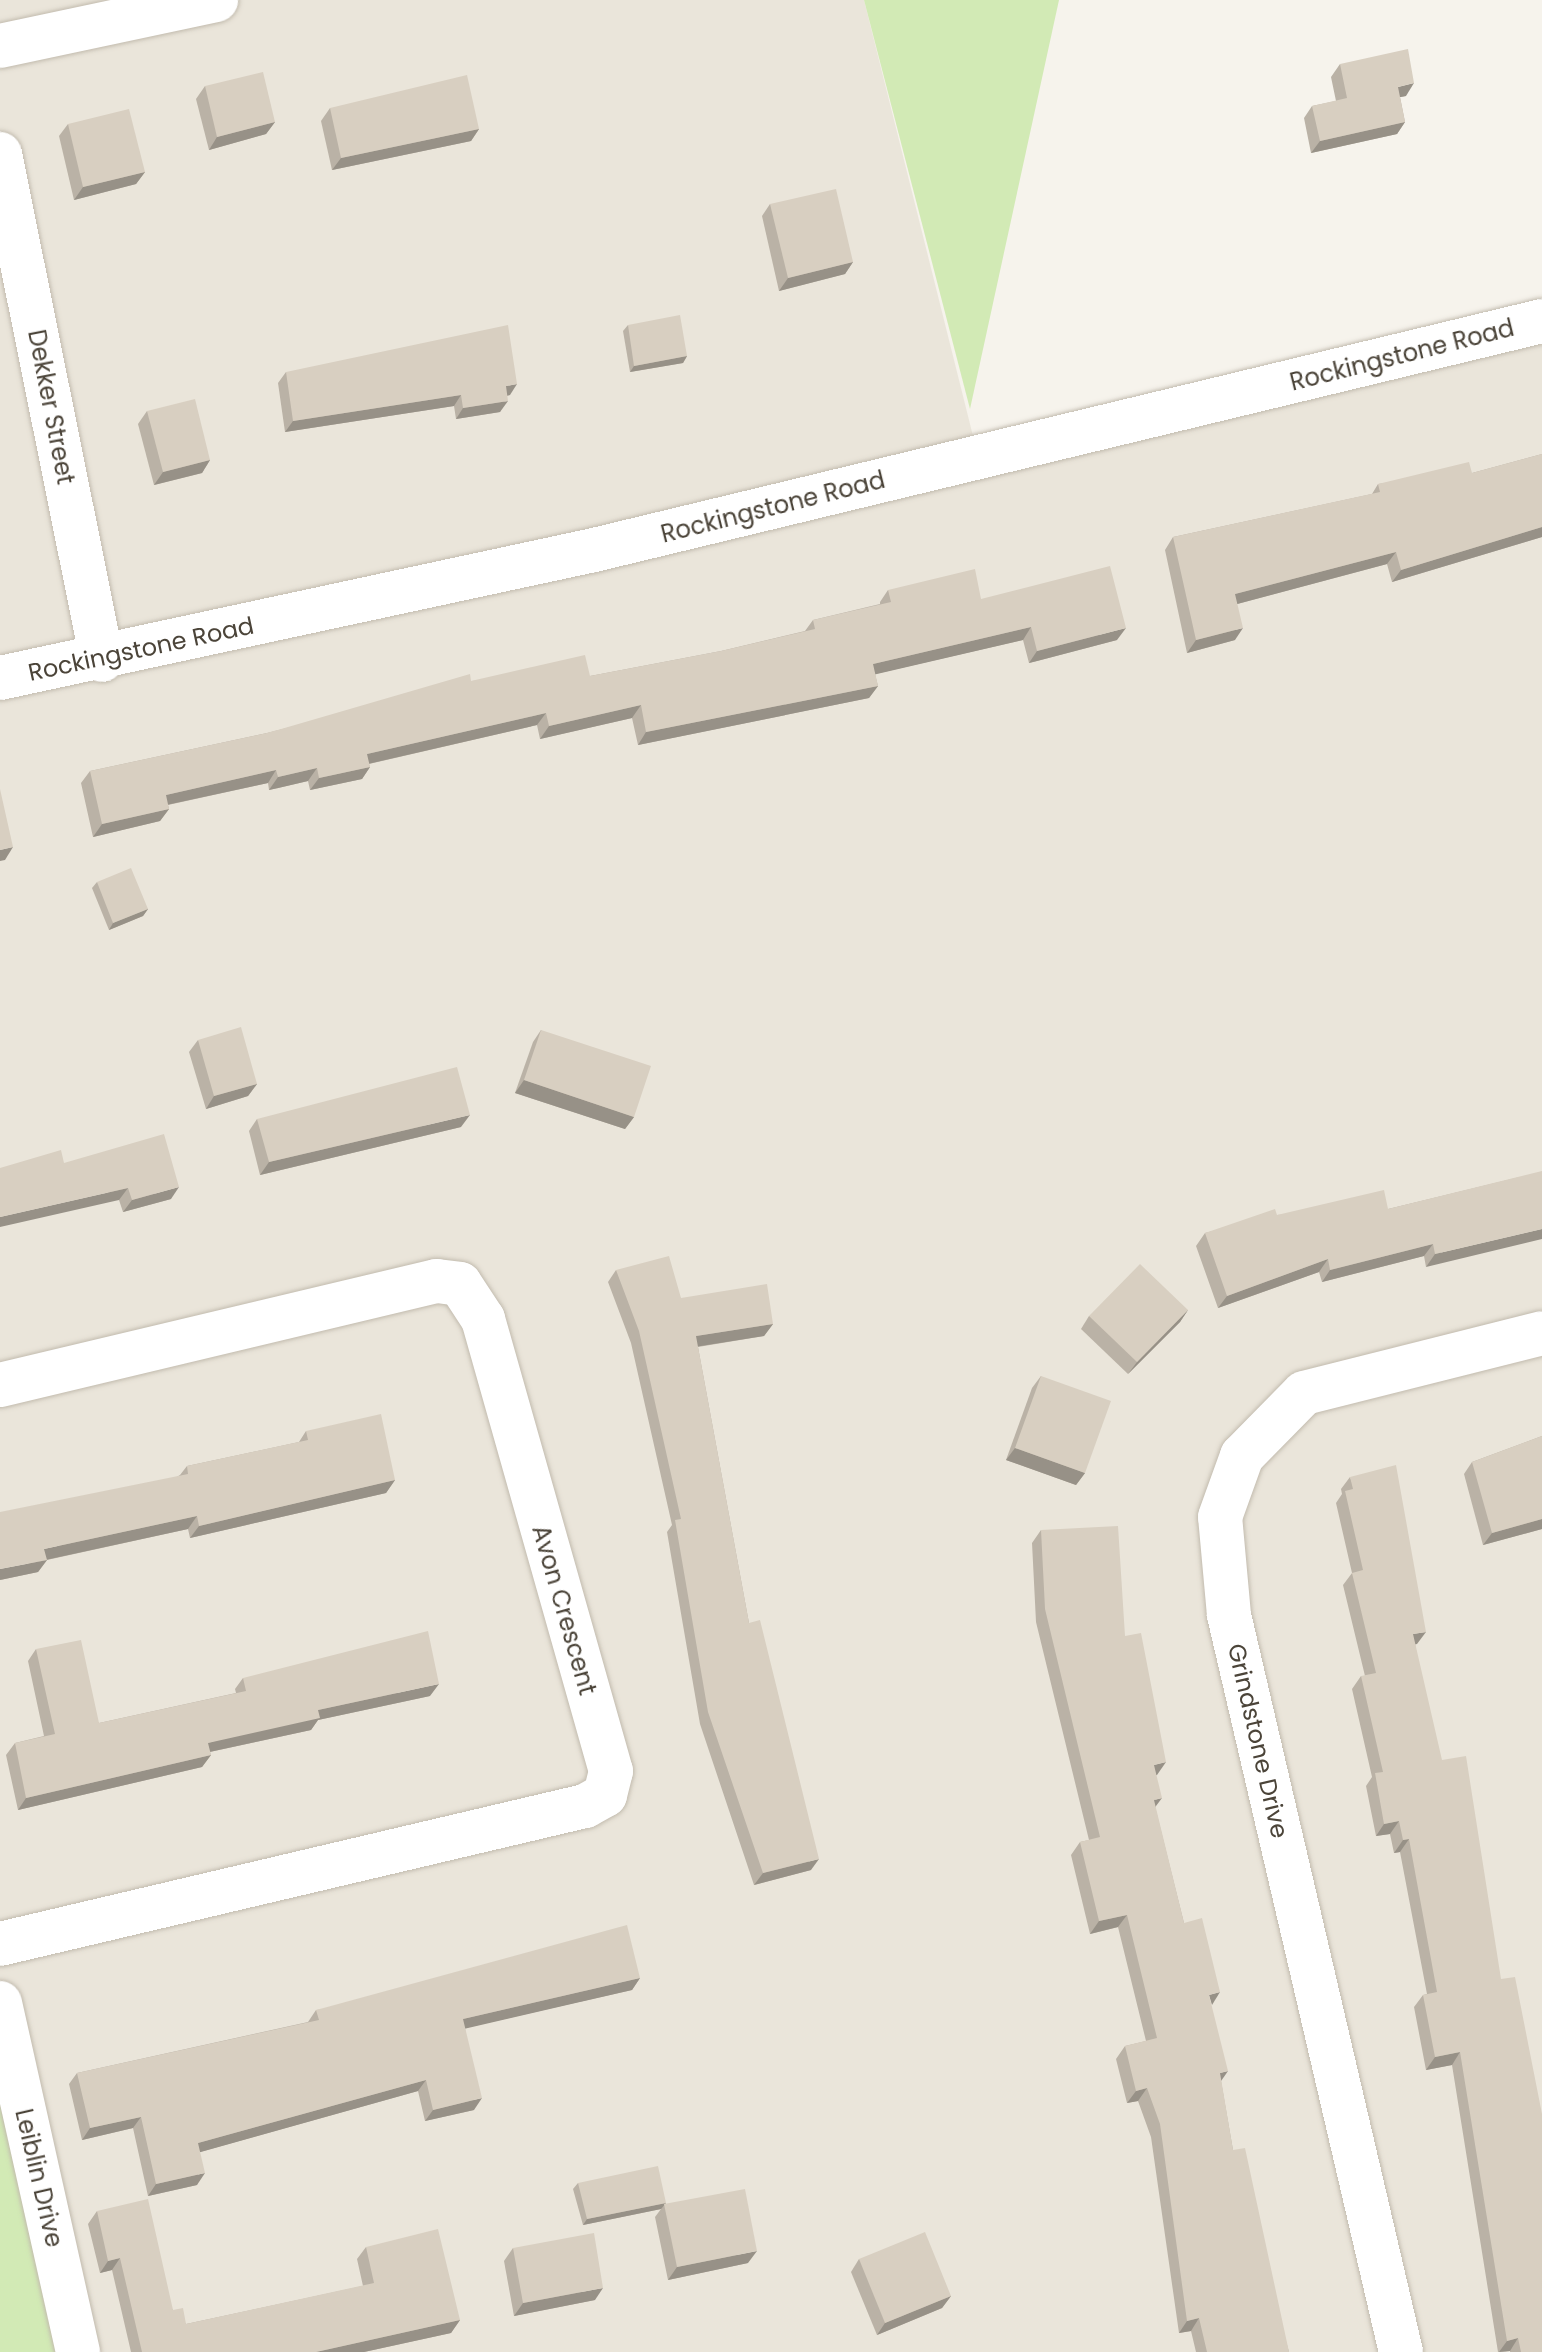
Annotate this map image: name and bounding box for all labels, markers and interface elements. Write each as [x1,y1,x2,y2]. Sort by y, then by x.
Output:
street label: Rockingstone Road [1287,313,1517,397]
street label: Dekker Street [22,327,80,487]
street label: Rockingstone Road [658,465,888,549]
street label: Rockingstone Road [25,611,257,687]
street label: Avon Crescent [526,1522,602,1698]
street label: Grindstone Drive [1222,1641,1294,1841]
street label: Leiblin Drive [9,2106,69,2250]

